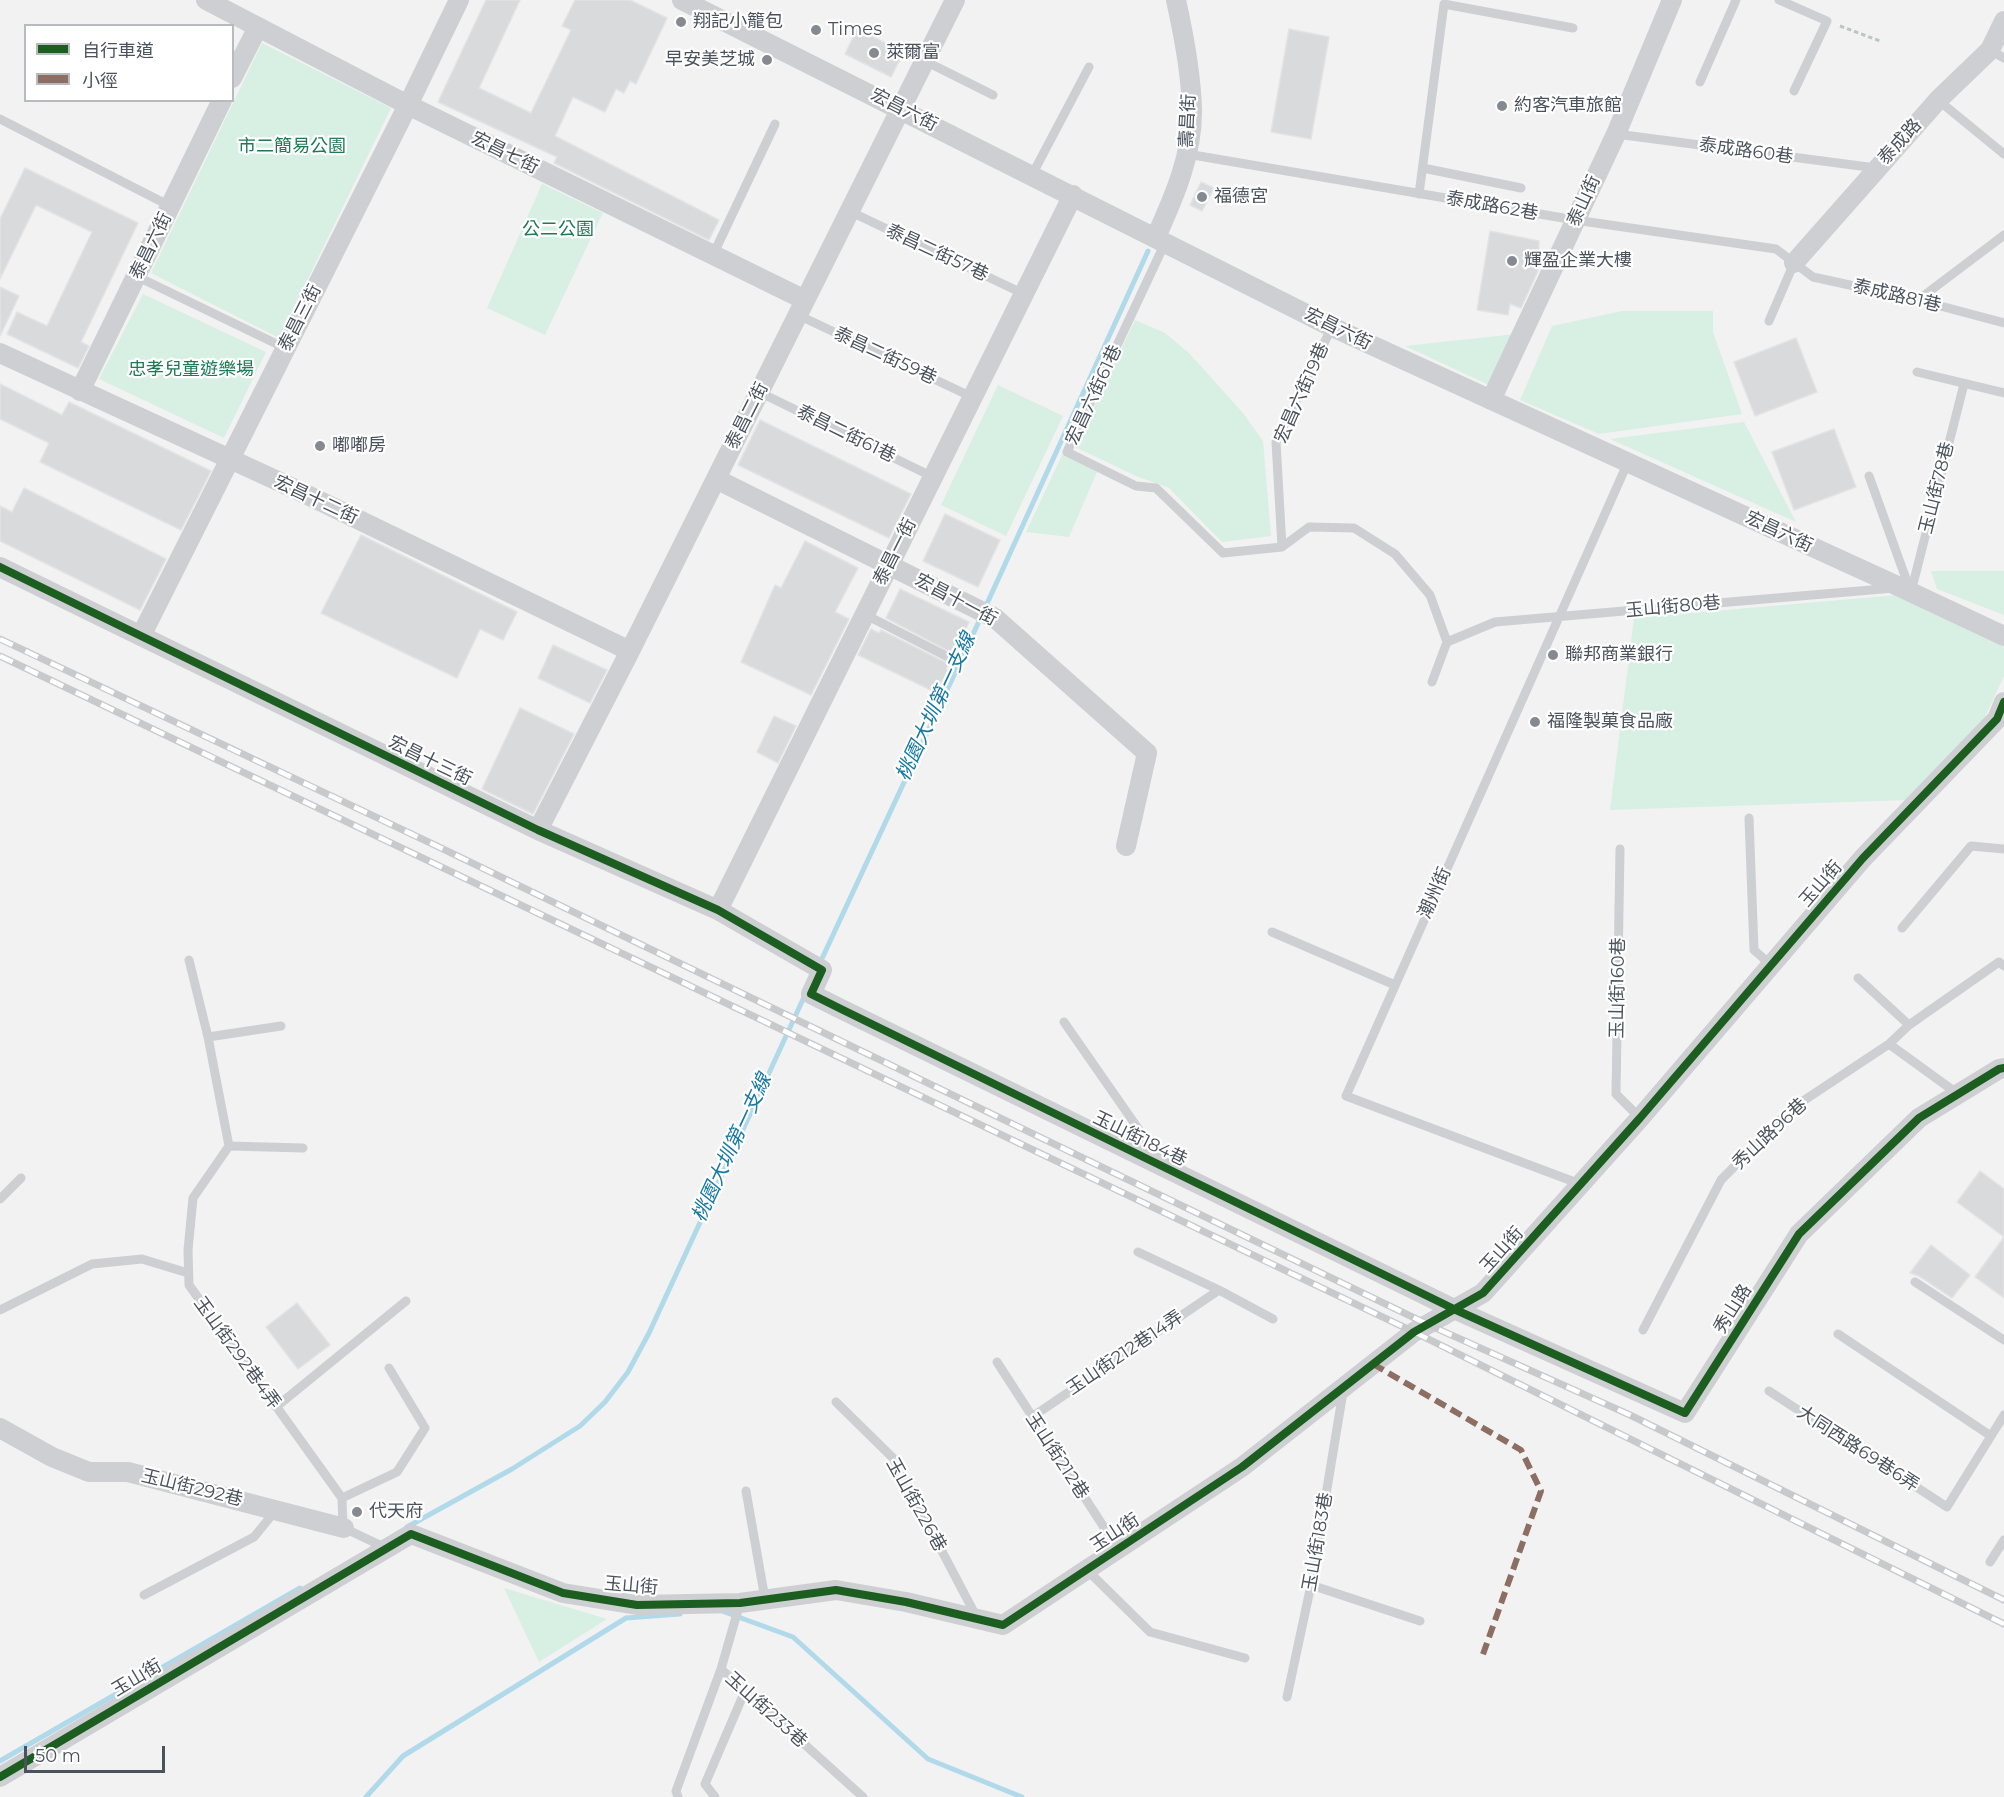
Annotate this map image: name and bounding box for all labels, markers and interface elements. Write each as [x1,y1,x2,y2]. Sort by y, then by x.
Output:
place label: 翔記小籠包 [693,11,783,33]
marker: 翔記小籠包 [674,15,688,29]
place label: Times [828,19,882,41]
marker: Times [809,23,823,37]
legend [24,24,234,102]
text: 自行車道 [82,40,154,62]
place label: 萊爾富 [886,42,940,64]
marker: 萊爾富 [867,46,881,60]
place label: 早安美芝城 [665,49,755,71]
marker: 早安美芝城 [760,53,774,67]
text: 小徑 [82,70,118,92]
street label: 宏昌六街 [867,84,941,136]
street label: 壽昌街 [1176,93,1200,149]
place label: 約客汽車旅館 [1514,95,1622,117]
marker: 約客汽車旅館 [1495,99,1509,113]
street label: 泰成路 [1874,115,1926,169]
street label: 宏昌七街 [468,128,542,178]
street label: 泰成路60巷 [1698,134,1794,168]
park label: 市二簡易公園 [238,136,346,158]
street label: 泰山街 [1563,172,1605,230]
place label: 福德宮 [1214,186,1268,208]
street label: 泰成路62巷 [1444,187,1540,225]
marker: 福德宮 [1195,190,1209,204]
street label: 泰昌六街 [126,209,176,283]
park label: 公二公園 [522,219,594,241]
street label: 泰昌二街57巷 [882,220,992,286]
place label: 輝盈企業大樓 [1524,250,1632,272]
marker: 輝盈企業大樓 [1505,254,1519,268]
street label: 泰成路81巷 [1851,275,1943,317]
street label: 泰昌三街 [274,281,326,355]
street label: 宏昌六街 [1301,304,1375,354]
street label: 泰昌二街59巷 [830,323,940,389]
street label: 宏昌六街19巷 [1270,340,1334,446]
street label: 宏昌六街61巷 [1062,342,1126,448]
park label: 忠孝兒童遊樂場 [128,359,254,381]
street label: 泰昌二街 [721,379,773,453]
street label: 泰昌二街61巷 [793,401,899,467]
place label: 嘟嘟房 [332,435,386,457]
marker: 嘟嘟房 [313,439,327,453]
street label: 玉山街78巷 [1915,440,1959,536]
street label: 宏昌十二街 [271,471,361,529]
street label: 宏昌六街 [1742,507,1816,557]
street label: 泰昌一街 [869,515,921,589]
street label: 宏昌十一街 [911,569,1001,631]
street label: 玉山街80巷 [1625,592,1721,622]
water label: 桃園大圳第一支線 [891,629,981,785]
place label: 聯邦商業銀行 [1565,644,1673,666]
marker: 聯邦商業銀行 [1546,648,1560,662]
place label: 福隆製菓食品廠 [1547,711,1673,733]
marker: 福隆製菓食品廠 [1528,715,1542,729]
street label: 宏昌十三街 [385,732,475,790]
street label: 玉山街 [1795,857,1847,911]
street label: 潮州街 [1414,864,1456,922]
street label: 玉山街160巷 [1606,937,1630,1039]
water label: 桃園大圳第一支線 [687,1070,777,1226]
street label: 秀山路96巷 [1728,1094,1812,1174]
street label: 玉山街184巷 [1089,1107,1191,1171]
street label: 玉山街 [1476,1223,1528,1277]
street label: 秀山路 [1710,1280,1756,1338]
street label: 玉山街292巷4弄 [189,1293,285,1413]
street label: 玉山街212巷14弄 [1063,1306,1187,1400]
street label: 大同西路69巷6弄 [1793,1402,1923,1496]
street label: 玉山街212巷 [1021,1409,1093,1503]
street label: 玉山街226巷 [881,1455,951,1555]
street label: 玉山街292巷 [139,1465,245,1511]
street label: 玉山街183巷 [1299,1491,1337,1593]
place label: 代天府 [369,1501,423,1523]
marker: 代天府 [350,1505,364,1519]
street label: 玉山街 [1086,1509,1144,1557]
street label: 玉山街 [603,1573,659,1599]
street label: 玉山街 [108,1655,166,1701]
street label: 玉山街233巷 [721,1668,811,1752]
scale bar [27,1734,168,1772]
text: 50 m [35,1745,81,1767]

